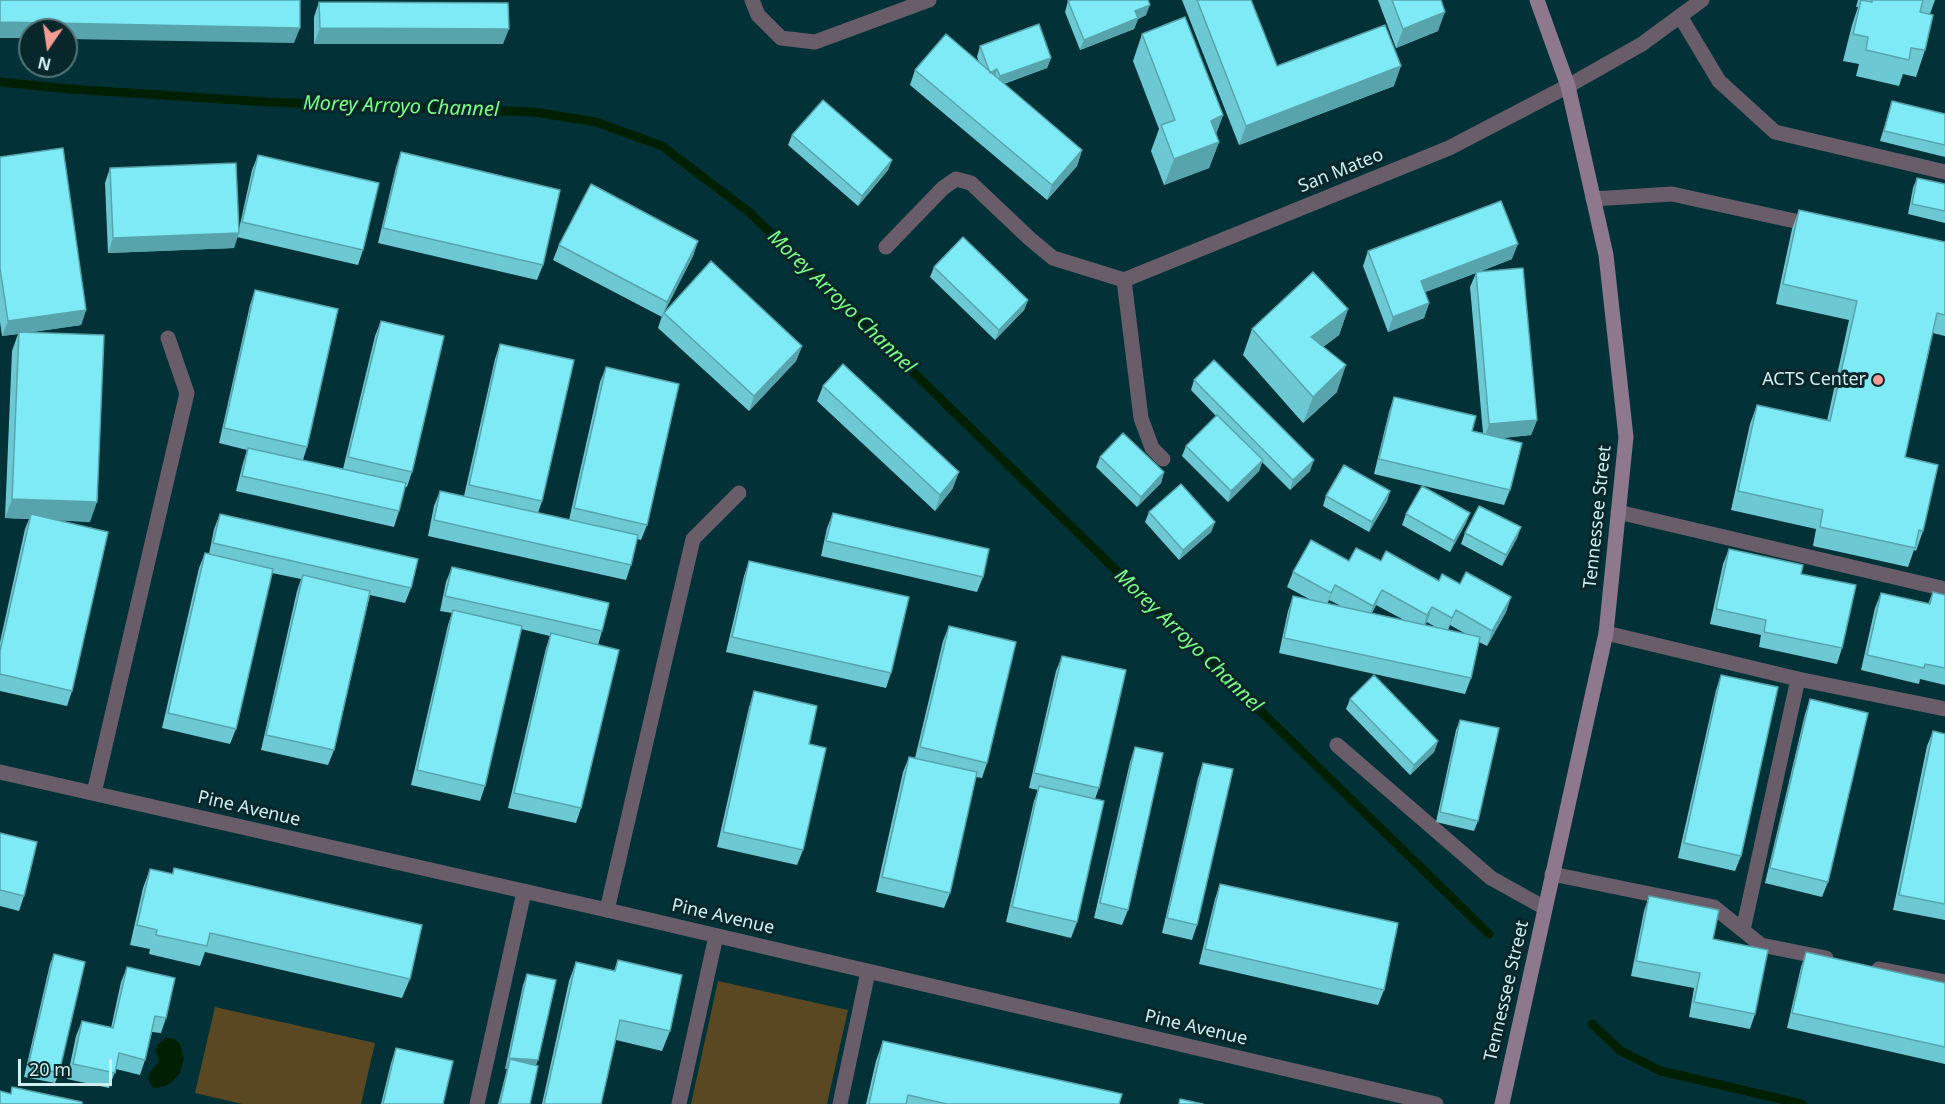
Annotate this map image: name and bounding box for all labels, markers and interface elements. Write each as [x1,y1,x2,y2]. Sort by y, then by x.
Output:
north arrow [18,18,78,78]
text: N [36,51,53,76]
water label: Morey Arroyo Channel [303,92,499,122]
street label: San Mateo [1295,144,1387,198]
water label: Morey Arroyo Channel [762,225,920,379]
place label: ACTS Center [1762,369,1866,391]
marker: ACTS Center [1871,373,1885,387]
street label: Tennessee Street [1580,444,1616,590]
water label: Morey Arroyo Channel [1109,564,1267,718]
street label: Pine Avenue [196,787,302,831]
street label: Pine Avenue [670,895,776,939]
street label: Tennessee Street [1480,919,1534,1063]
street label: Pine Avenue [1143,1006,1249,1050]
scale bar [21,1047,116,1085]
text: 20 m [29,1057,71,1081]

